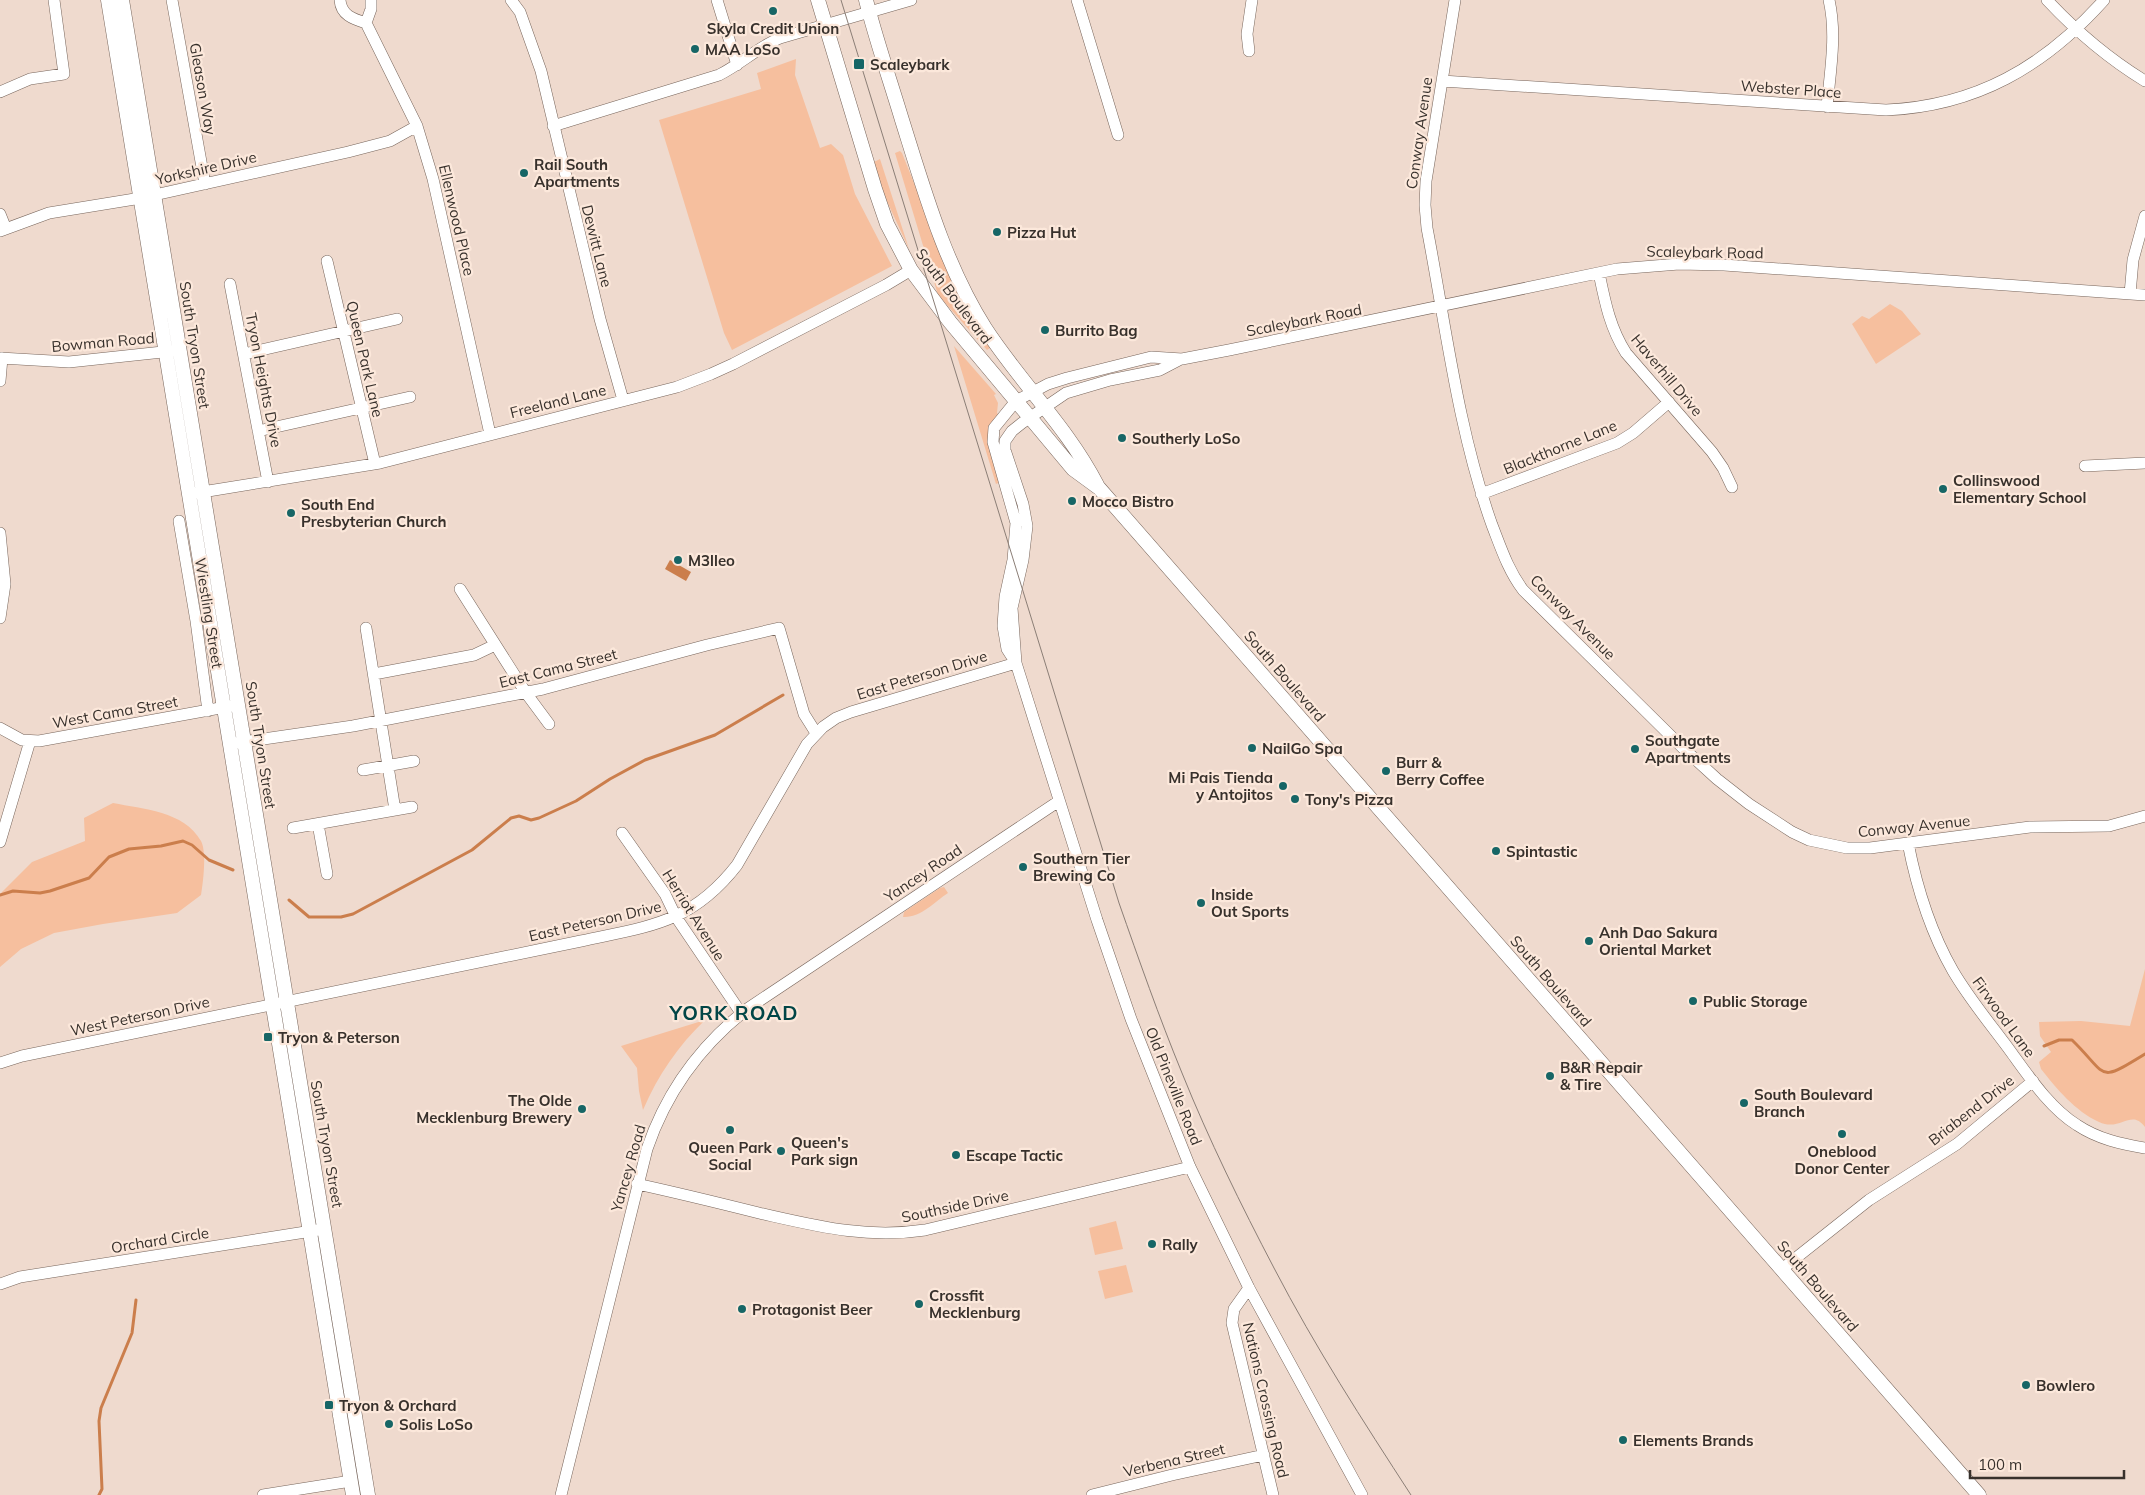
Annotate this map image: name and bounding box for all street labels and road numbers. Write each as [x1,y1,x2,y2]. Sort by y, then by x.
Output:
street label: Gleason Way [186,41,220,137]
street label: Conway Avenue [1402,76,1436,190]
street label: Webster Place [1740,76,1842,102]
street label: Yorkshire Drive [153,147,258,189]
street label: Ellenwood Place [435,163,479,277]
street label: Dewitt Lane [578,203,616,289]
street label: Scaleybark Road [1646,241,1764,263]
street label: South Boulevard [912,244,996,348]
street label: South Tryon Street [176,280,214,410]
street label: Queen Park Lane [342,299,388,419]
street label: Scaleybark Road [1245,299,1363,341]
street label: Tryon Heights Drive [242,311,286,449]
street label: Bowman Road [51,328,155,356]
street label: Haverhill Drive [1627,330,1707,420]
street label: Freeland Lane [508,380,608,422]
street label: Blackthorne Lane [1500,416,1620,478]
street label: Wiestling Street [191,556,227,670]
street label: Conway Avenue [1526,570,1620,664]
street label: South Boulevard [1240,626,1330,726]
street label: East Cama Street [497,644,619,692]
street label: East Peterson Drive [854,646,990,704]
street label: South Tryon Street [242,680,280,810]
street label: West Cama Street [51,692,179,732]
street label: Conway Avenue [1857,811,1971,841]
street label: Yancey Road [880,840,966,907]
street label: Herriot Avenue [658,866,730,964]
street label: East Peterson Drive [527,897,663,945]
street label: South Boulevard [1506,931,1596,1031]
street label: Firwood Lane [1968,973,2040,1061]
street label: West Peterson Drive [69,992,211,1040]
street label: Old Pineville Road [1142,1024,1206,1148]
street label: Briabend Drive [1924,1071,2018,1149]
street label: South Tryon Street [306,1079,348,1209]
street label: Yancey Road [606,1122,650,1215]
street label: Southside Drive [900,1185,1010,1227]
street label: Orchard Circle [110,1223,210,1257]
street label: South Boulevard [1773,1236,1863,1336]
street label: Nations Crossing Road [1239,1320,1293,1480]
street label: Verbena Street [1121,1439,1227,1481]

